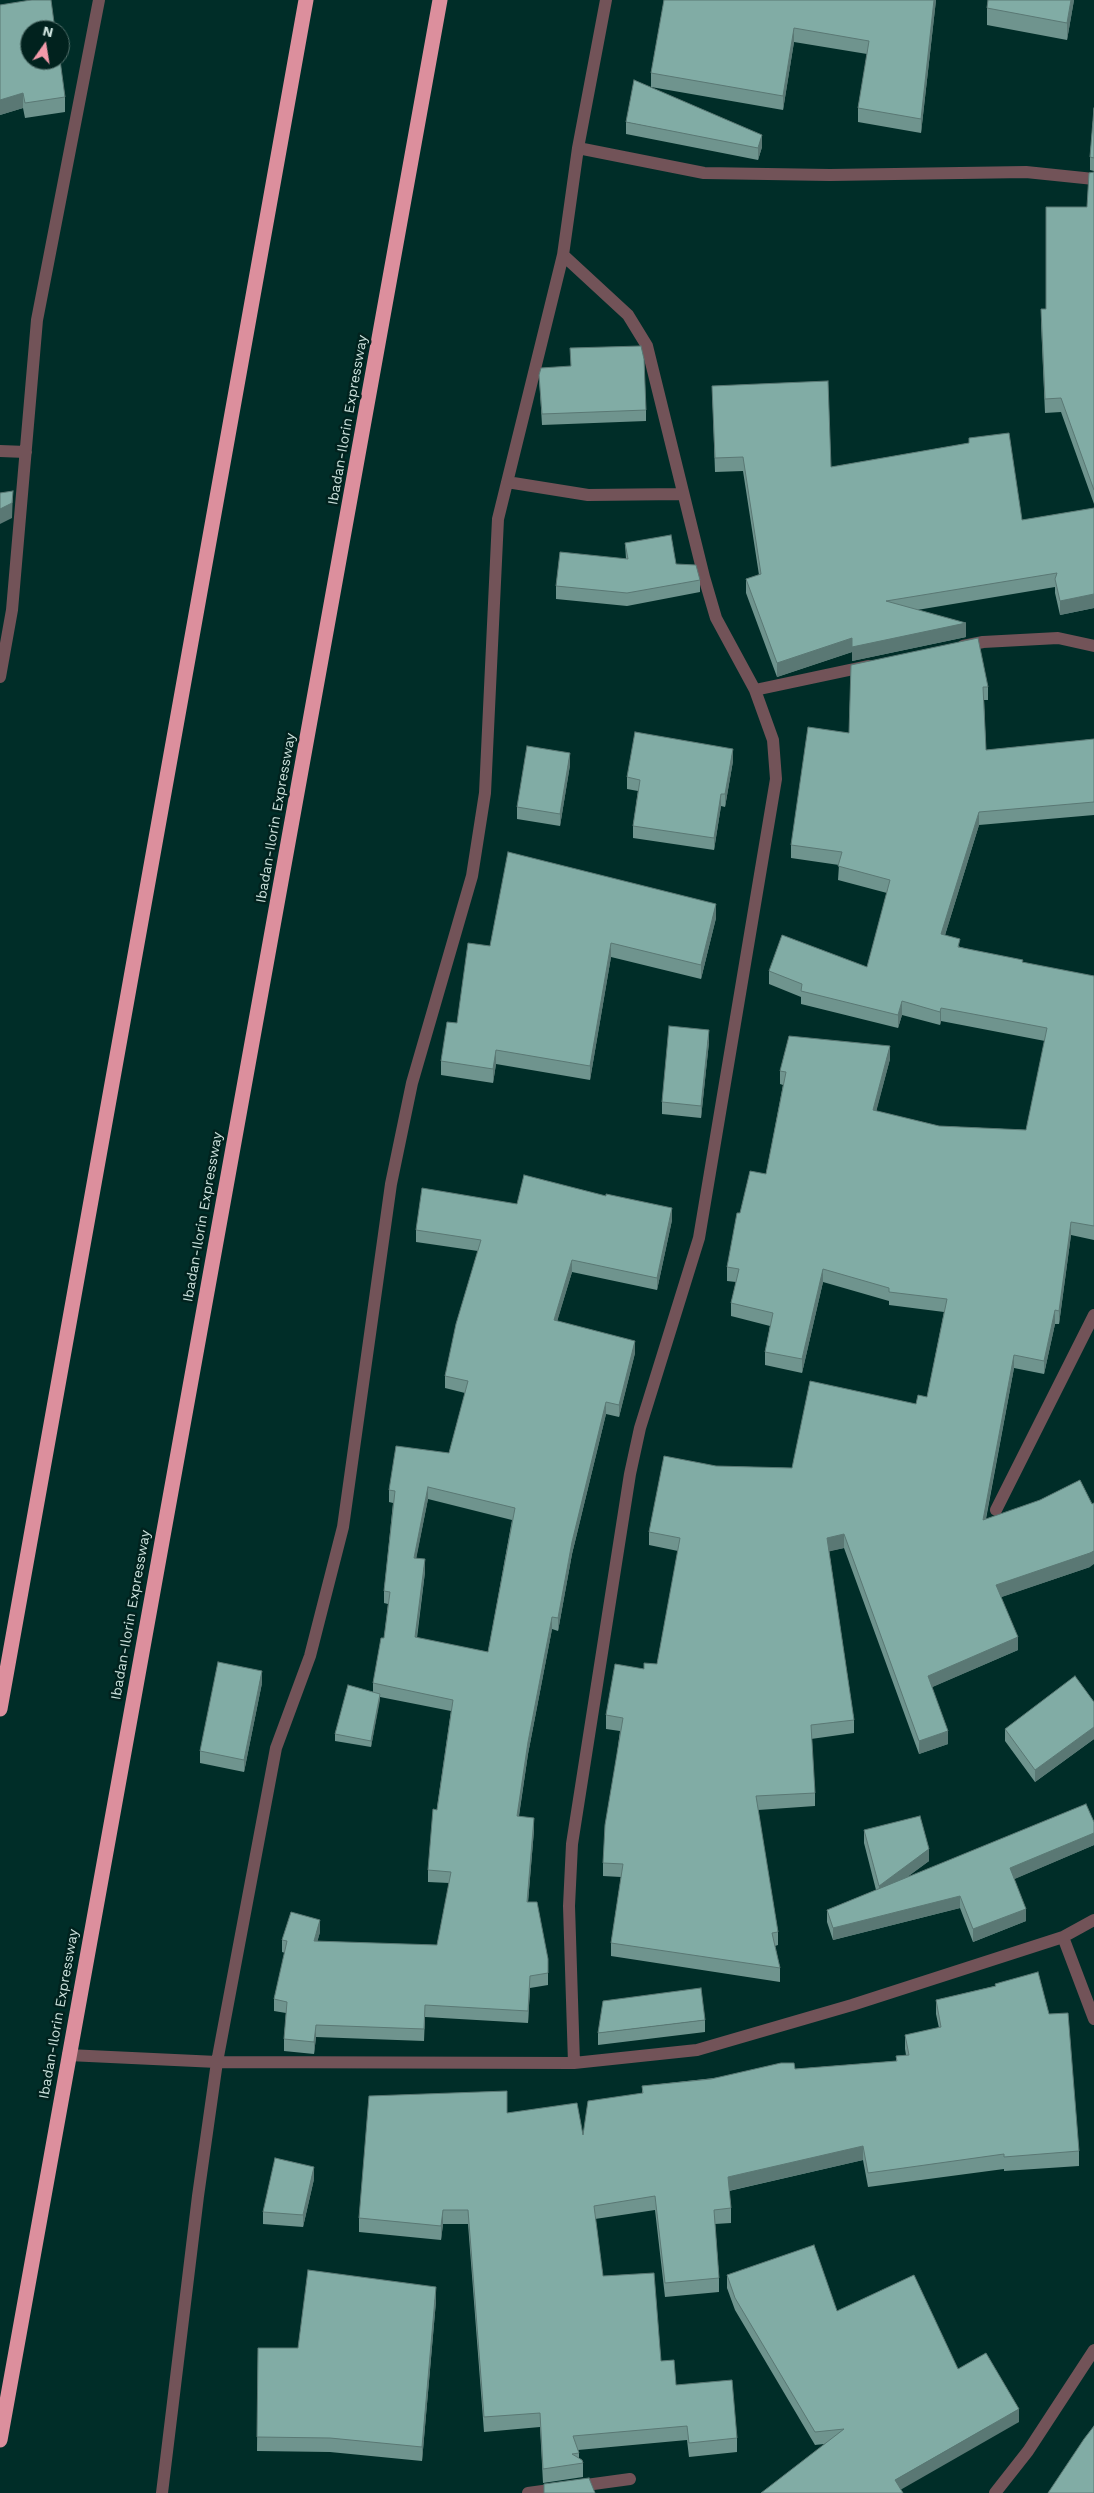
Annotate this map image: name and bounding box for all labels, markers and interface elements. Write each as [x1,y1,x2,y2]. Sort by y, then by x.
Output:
north arrow [20,20,70,70]
text: N [41,22,55,40]
street label: Ibadan-Ilorin Expressway [325,334,371,506]
street label: Ibadan-Ilorin Expressway [253,732,299,904]
street label: Ibadan-Ilorin Expressway [180,1131,226,1303]
street label: Ibadan-Ilorin Expressway [108,1529,154,1701]
street label: Ibadan-Ilorin Expressway [36,1928,82,2100]

